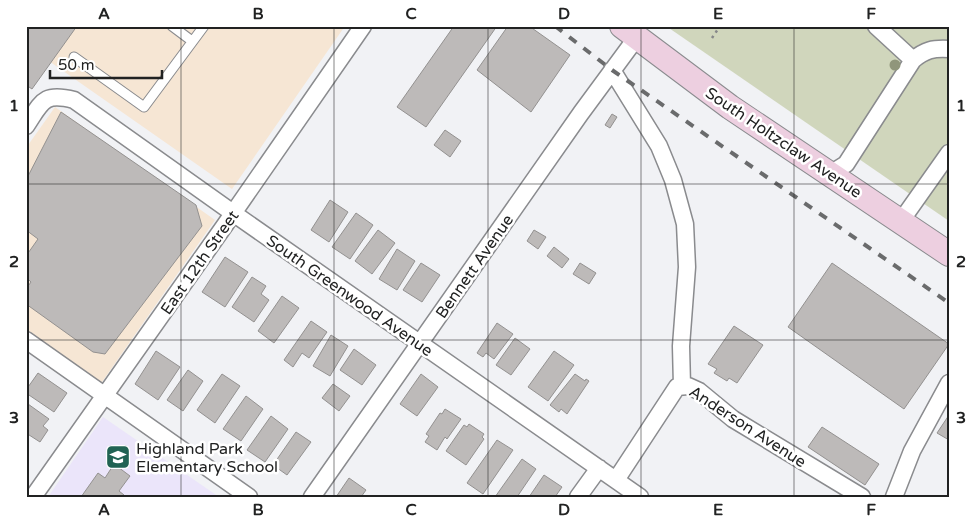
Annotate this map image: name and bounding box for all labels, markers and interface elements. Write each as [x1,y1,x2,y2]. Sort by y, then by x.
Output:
text: A [98,4,110,24]
text: B [252,4,264,24]
text: C [405,4,417,24]
text: D [558,4,570,24]
text: E [713,4,723,24]
text: F [866,4,876,24]
scale bar [50,48,162,80]
text: 50 m [58,56,95,74]
street label: South Holtzclaw Avenue [701,83,865,203]
text: 1 [9,96,19,116]
text: 1 [956,96,966,116]
street label: East 12th Street [156,207,243,319]
street label: Bennett Avenue [432,211,518,322]
street label: South Greenwood Avenue [262,231,437,361]
text: 2 [9,252,19,272]
text: 2 [956,252,966,272]
street label: Anderson Avenue [685,382,810,472]
text: 3 [9,408,19,428]
text: 3 [956,408,966,428]
place label: Highland Park Elementary School [136,439,278,477]
school or university icon: Highland Park Elementary School [105,444,131,470]
text: A [98,500,110,520]
text: B [252,500,264,520]
text: C [405,500,417,520]
text: D [558,500,570,520]
text: E [713,500,723,520]
text: F [866,500,876,520]

